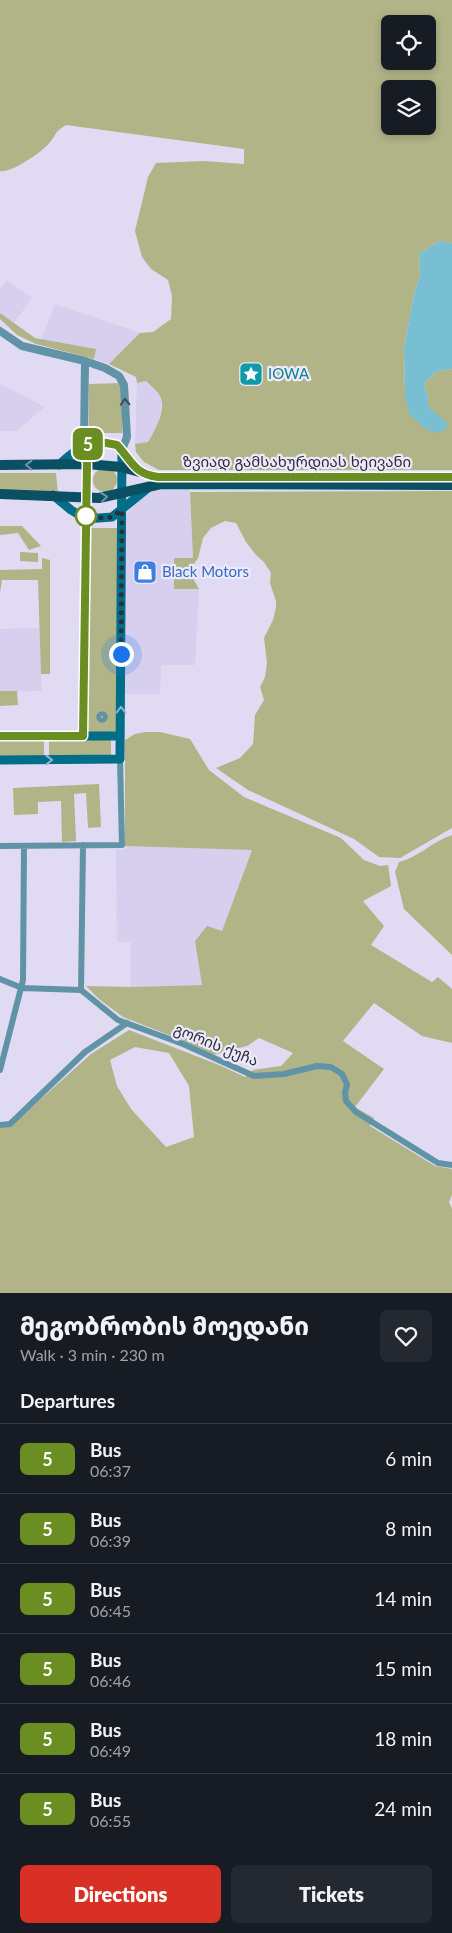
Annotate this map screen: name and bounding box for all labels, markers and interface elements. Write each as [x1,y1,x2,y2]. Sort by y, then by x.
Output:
map controls [381,15,436,135]
button: locate [381,15,436,70]
button: layers [381,80,436,135]
place icon: IOWA [238,361,264,387]
place label: IOWA [268,364,310,382]
one-way arrow [119,398,130,406]
line badge: 5 [72,428,104,460]
text: 5 [83,433,93,455]
street label: ზვიად გამსახურდიას ხეივანი [183,452,411,471]
one-way arrow [25,460,33,470]
one-way arrow [100,492,108,503]
unlabelled marker [75,505,97,527]
shop icon: Black Motors [132,559,158,585]
place label: Black Motors [162,562,249,580]
your location [109,642,134,667]
one-way arrow [115,706,126,714]
one-way arrow [45,755,53,765]
street label: გორის ქუჩა [171,1019,261,1070]
button: heart [380,1310,432,1362]
text: მეგობრობის მოედანი [20,1311,309,1340]
text: Walk · 3 min · 230 m [20,1345,165,1364]
text: Departures [20,1389,115,1412]
text: Bus [90,1438,121,1461]
text: 6 min [385,1447,432,1470]
text: 5 [42,1448,53,1470]
text: 06:37 [90,1461,131,1480]
text: Bus [90,1508,121,1531]
text: 8 min [385,1517,432,1540]
text: 5 [42,1518,53,1540]
text: 06:39 [90,1531,131,1550]
text: Bus [90,1578,121,1601]
text: 14 min [374,1587,432,1610]
text: 5 [42,1588,53,1610]
text: 06:45 [90,1601,131,1620]
text: Bus [90,1648,121,1671]
text: 15 min [374,1657,432,1680]
text: 5 [42,1658,53,1680]
text: 06:46 [90,1671,131,1690]
text: Bus [90,1718,121,1741]
text: 18 min [374,1727,432,1750]
text: 5 [42,1728,53,1750]
text: 06:49 [90,1741,131,1760]
text: Bus [90,1788,121,1811]
text: 24 min [374,1797,432,1820]
text: 5 [42,1798,53,1820]
text: 06:55 [90,1811,131,1830]
button: Directions [20,1865,221,1923]
button: Tickets [231,1865,432,1923]

